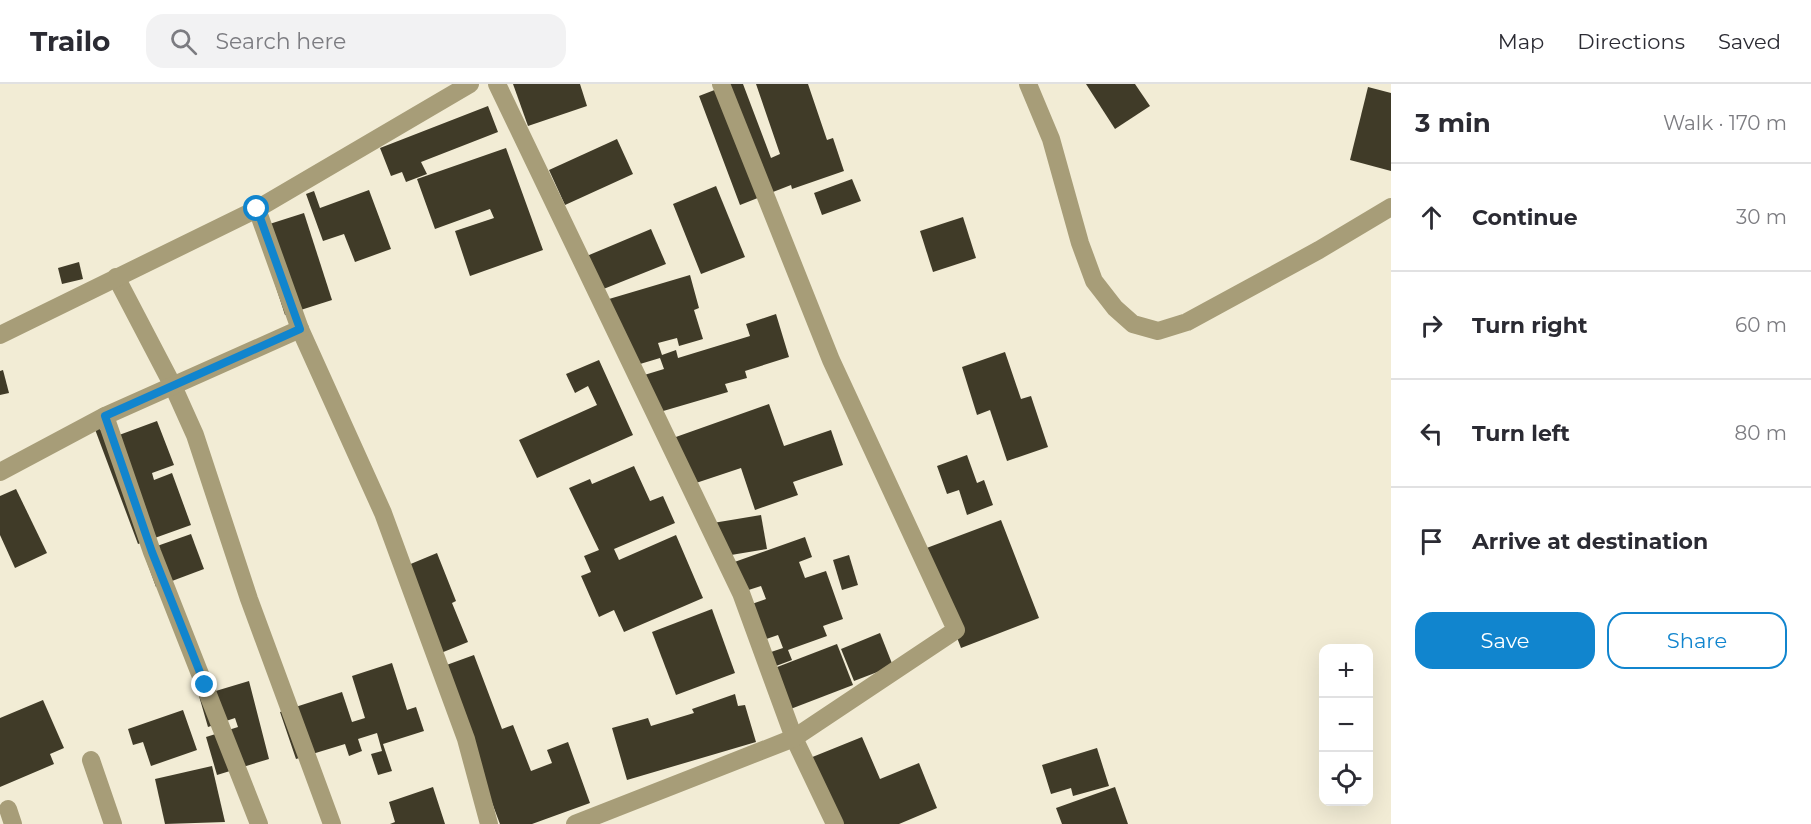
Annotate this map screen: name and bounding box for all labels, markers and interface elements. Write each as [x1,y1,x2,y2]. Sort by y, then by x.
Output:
search box [146,14,566,68]
text: Trailo [30,24,110,58]
icon: search [167,25,200,58]
text: Search here [215,28,346,55]
text: Map [1498,29,1544,54]
text: Directions [1577,29,1685,54]
text: Saved [1718,29,1781,54]
text: 3 min [1415,107,1491,139]
text: Walk · 170 m [1663,111,1787,135]
route start [243,195,269,221]
icon: ahead [1415,201,1448,234]
text: Continue [1472,204,1578,231]
text: 30 m [1736,205,1787,229]
icon: right [1415,309,1448,342]
text: Turn right [1472,312,1587,339]
text: 60 m [1735,313,1787,337]
icon: left [1415,417,1448,450]
text: Turn left [1472,420,1570,447]
text: 80 m [1735,421,1787,445]
icon: arrive [1415,525,1448,558]
text: Arrive at destination [1472,528,1708,555]
button: Save [1415,612,1595,669]
button: Share [1607,612,1787,669]
map controls [1319,644,1373,806]
button: + [1319,644,1373,698]
route end [191,671,217,697]
button: − [1319,698,1373,752]
button: locate [1319,752,1373,806]

